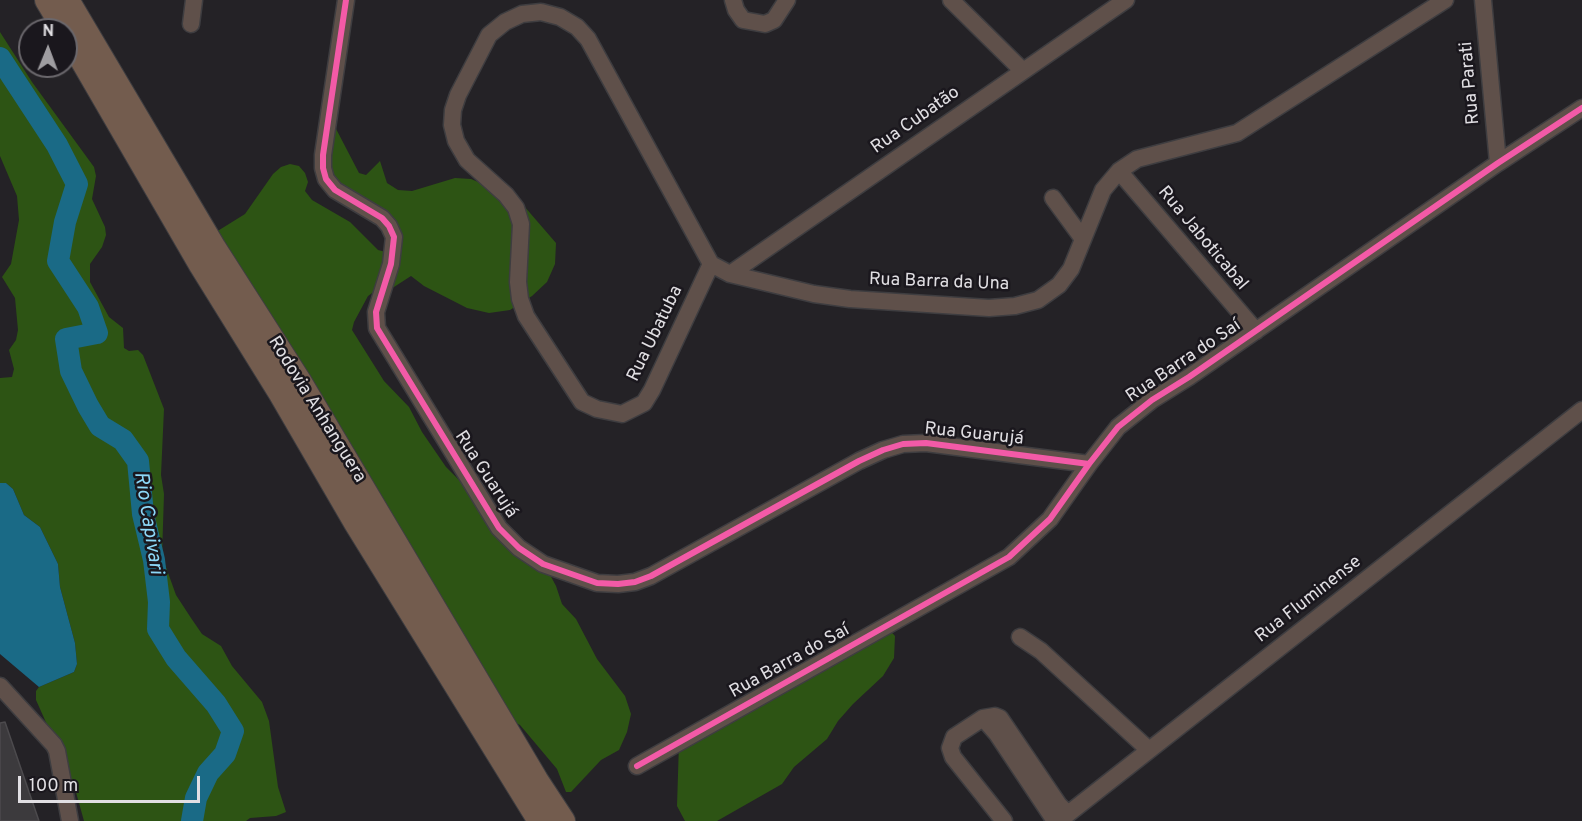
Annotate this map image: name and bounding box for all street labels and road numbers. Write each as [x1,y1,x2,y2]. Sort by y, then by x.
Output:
street label: Rua Parati [1457,41,1485,125]
street label: Rua Cubatão [868,83,964,159]
street label: Rua Jaboticabal [1152,183,1252,295]
street label: Rua Barra da Una [868,270,1010,296]
street label: Rua Ubatuba [624,283,688,385]
street label: Rua Barra do Saí [1123,316,1245,408]
street label: Rodovia Anhanguera [262,333,370,487]
street label: Rua Guarujá [923,419,1025,451]
street label: Rua Guarujá [449,427,521,523]
street label: Rua Fluminense [1252,552,1366,648]
street label: Rua Barra do Saí [726,620,854,704]

